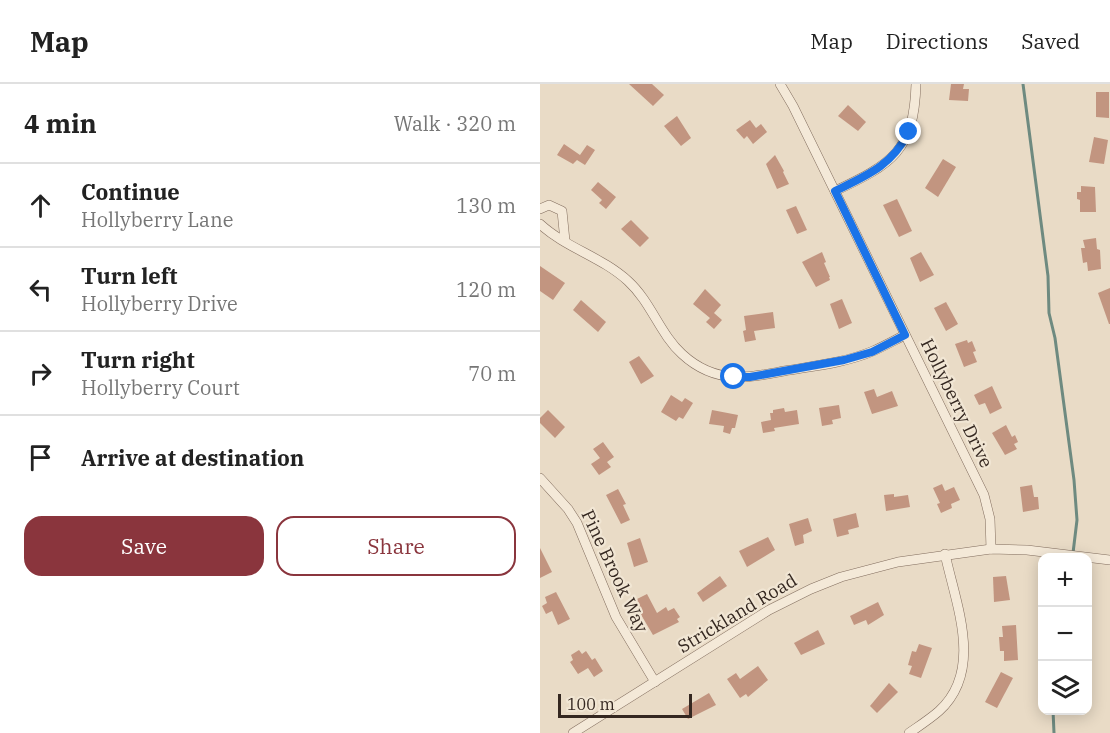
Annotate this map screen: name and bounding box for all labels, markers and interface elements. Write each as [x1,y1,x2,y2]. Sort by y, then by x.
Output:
text: Map [30,23,89,60]
text: Map [810,27,853,55]
text: Directions [886,27,988,55]
text: Saved [1021,27,1080,55]
text: 4 min [24,106,97,140]
text: Walk · 320 m [394,110,516,137]
route end [895,118,921,144]
text: Continue [81,177,180,206]
icon: ahead [24,189,57,222]
text: 130 m [456,192,516,219]
text: Hollyberry Lane [81,206,234,233]
text: Turn left [81,261,177,290]
icon: left [24,273,57,306]
text: 120 m [456,276,516,303]
text: Hollyberry Drive [81,290,238,317]
street label: Hollyberry Drive [916,335,998,471]
text: Turn right [81,345,195,374]
icon: right [24,357,57,390]
text: 70 m [468,360,516,387]
route start [720,363,746,389]
text: Hollyberry Court [81,374,240,401]
icon: arrive [24,441,57,474]
text: Arrive at destination [81,443,304,472]
street label: Pine Brook Way [576,506,654,637]
button: Save [24,516,264,576]
button: Share [276,516,516,576]
map controls [1038,553,1092,715]
button: + [1038,553,1092,607]
street label: Strickland Road [673,568,801,658]
button: − [1038,607,1092,661]
button: layers [1038,661,1092,715]
scale bar [558,691,692,718]
text: 100 m [567,694,615,714]

